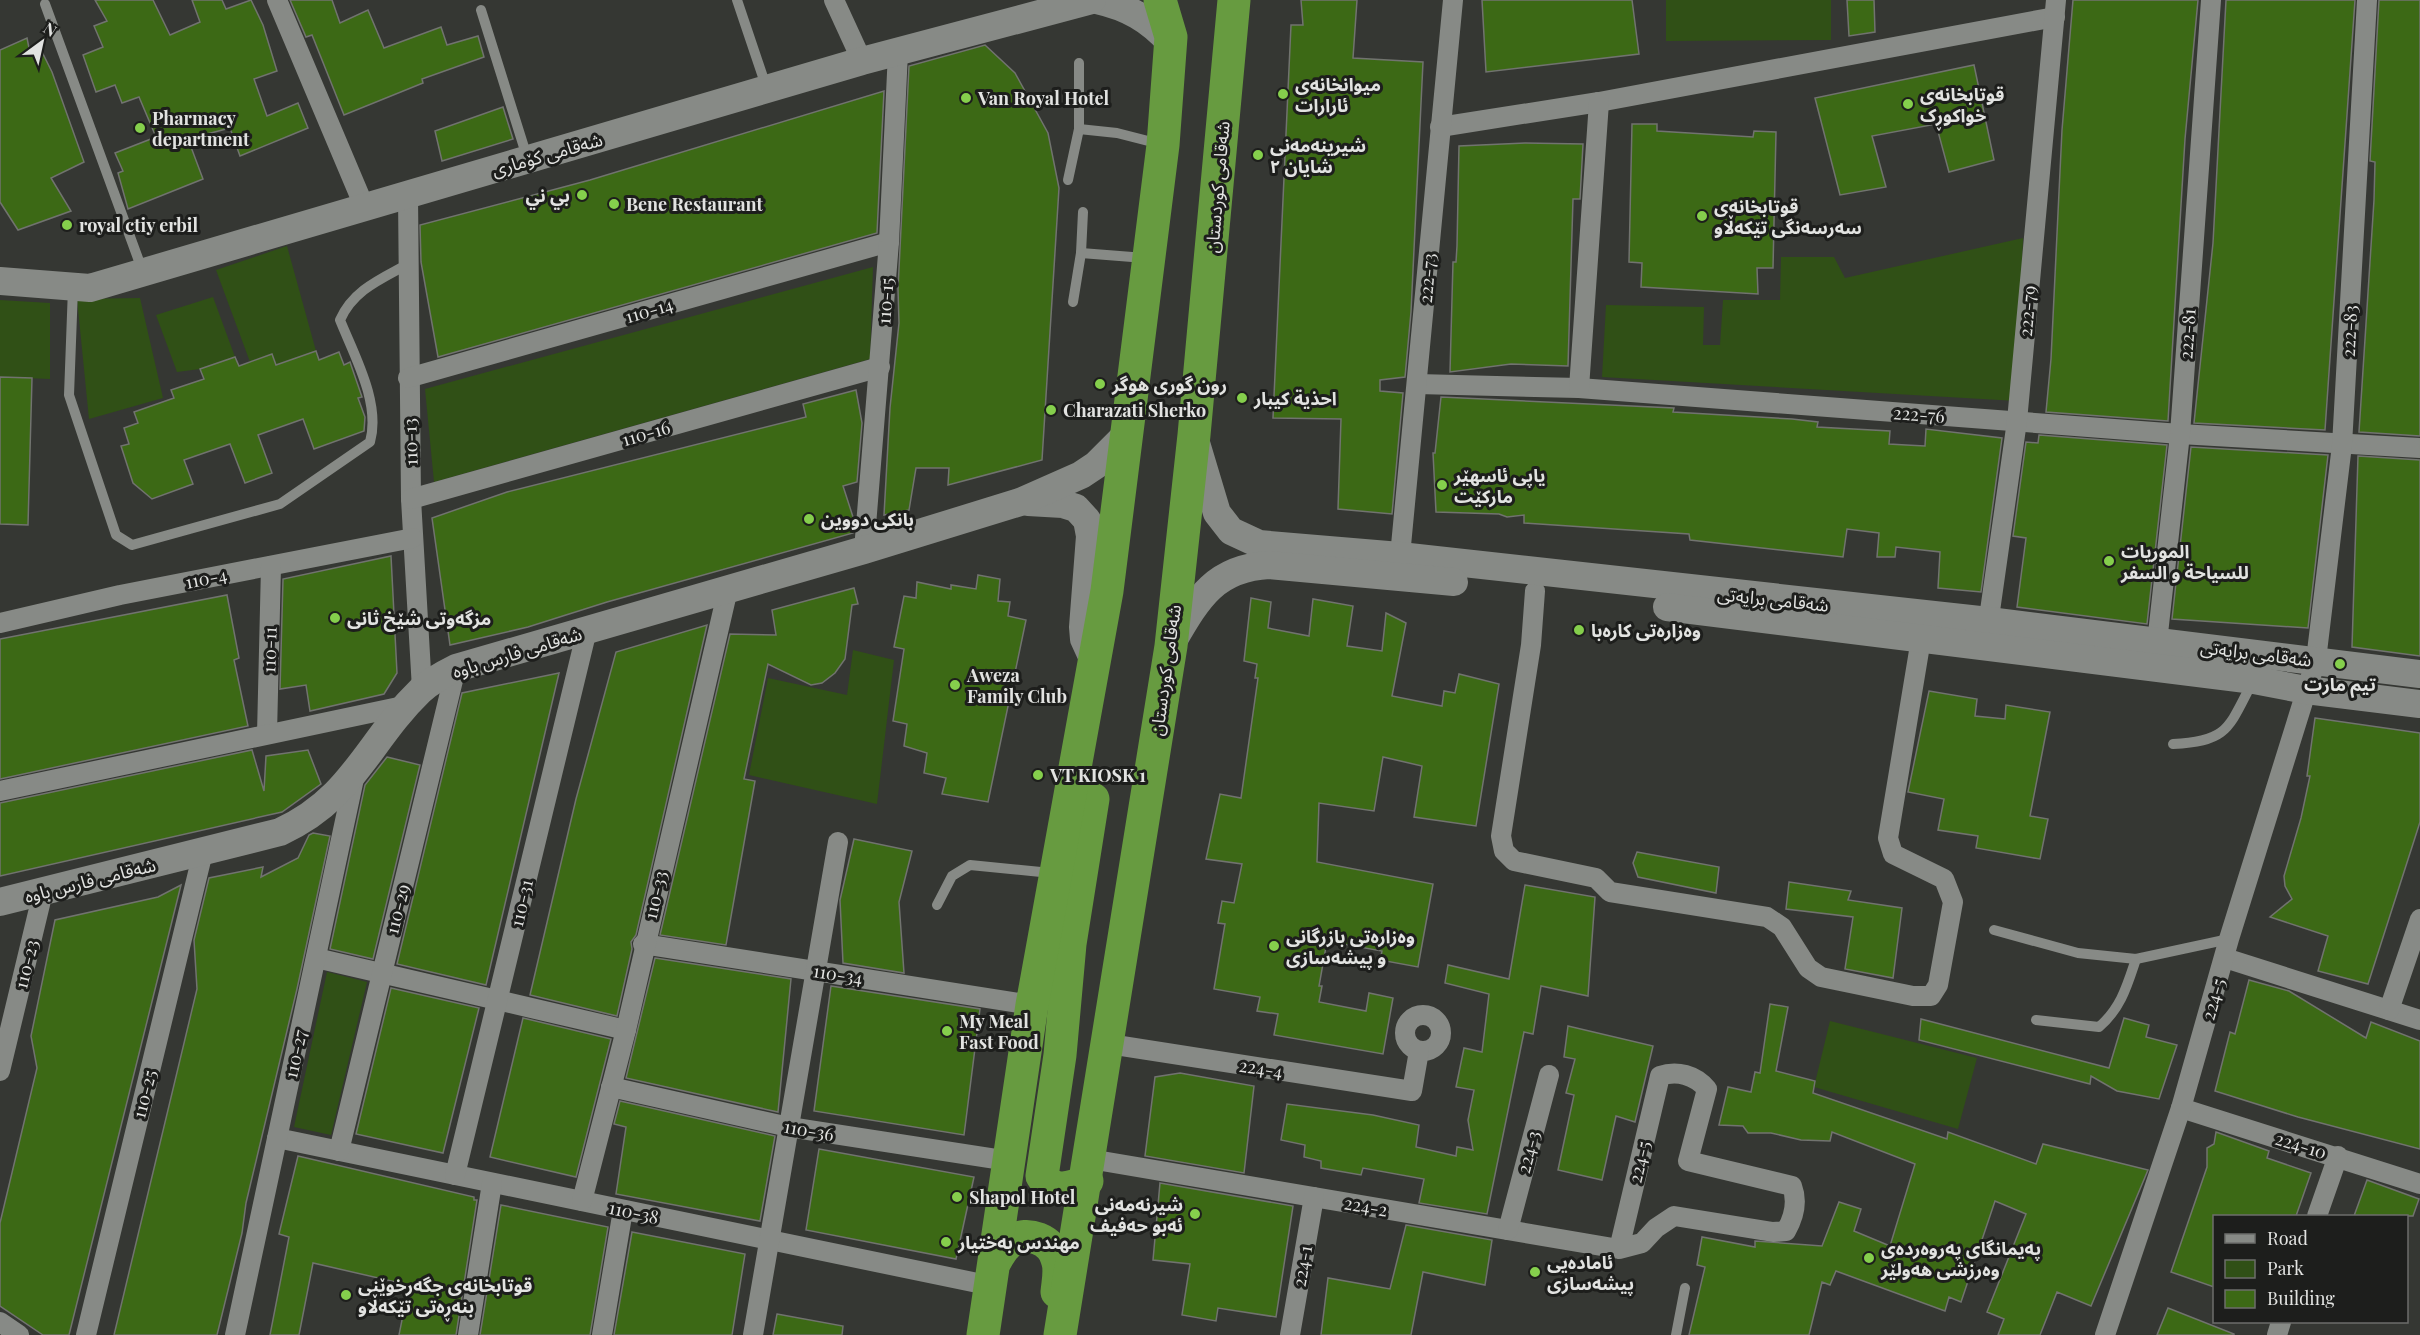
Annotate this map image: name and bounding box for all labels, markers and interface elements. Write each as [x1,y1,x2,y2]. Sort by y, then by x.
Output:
north arrow [12,12,72,72]
text: N [40,17,61,41]
place label: میوانخانەی ئارارات [1295,72,1381,117]
place label: قوتابخانەی خواکوڕک [1920,82,2004,131]
place label: Van Royal Hotel [977,86,1109,110]
marker: میوانخانەی ئارارات [1276,87,1290,101]
marker: Van Royal Hotel [959,91,973,105]
marker: قوتابخانەی خواکوڕک [1901,97,1915,111]
place label: Pharmacy department [152,106,250,151]
street label: شەقامی کوردستان [1199,120,1235,254]
marker: Pharmacy department [133,121,147,135]
street label: شەقامی کۆماری [489,127,605,181]
place label: شیرینەمەنی شایان ٢ [1270,133,1366,178]
marker: شیرینەمەنی شایان ٢ [1251,148,1265,162]
place label: بي ني [526,183,570,210]
marker: بي ني [575,188,589,202]
place label: Bene Restaurant [626,192,764,216]
place label: قوتابخانەی سەرسەنگی تێکەڵاو [1714,194,1862,239]
marker: Bene Restaurant [607,197,621,211]
marker: قوتابخانەی سەرسەنگی تێکەڵاو [1695,209,1709,223]
place label: royal ctiy erbil [79,213,198,237]
marker: royal ctiy erbil [60,218,74,232]
street label: 222-73 [1413,252,1441,304]
street label: 110-15 [871,277,899,325]
street label: 222-79 [2013,284,2041,338]
street label: 110-14 [622,292,676,328]
street label: 222-83 [2336,304,2362,358]
street label: 222-81 [2173,307,2201,360]
place label: رون گوری هوگر [1111,372,1227,396]
marker: رون گوری هوگر [1093,377,1107,391]
place label: احذية كيبار [1253,386,1337,410]
marker: احذية كيبار [1235,391,1249,405]
place label: Charazati Sherko [1063,398,1206,422]
street label: 222-76 [1892,400,1946,428]
marker: Charazati Sherko [1044,403,1058,417]
street label: 110-16 [619,415,673,451]
street label: 110-13 [397,418,423,466]
place label: ياپی ئاسهێر مارکێت [1453,463,1546,508]
marker: ياپی ئاسهێر مارکێت [1435,478,1449,492]
place label: بانکی دووین [821,507,914,531]
marker: بانکی دووین [802,512,816,526]
place label: الموريات للسياحة و السفر [2120,539,2249,584]
marker: الموريات للسياحة و السفر [2102,554,2116,568]
street label: 110-4 [183,562,229,594]
street label: شەقامی برایەتی [1716,581,1830,617]
street label: شەقامی کوردستان [1144,603,1186,737]
place label: مزگەوتی شێخ ثانی [347,606,491,632]
marker: مزگەوتی شێخ ثانی [328,611,342,625]
place label: وەزارەتی کارەبا [1591,618,1701,642]
street label: شەقامی فارس باوە [449,621,585,683]
marker: وەزارەتی کارەبا [1572,623,1586,637]
street label: 110-11 [256,626,282,674]
street label: شەقامی برایەتی [2199,634,2313,672]
marker: تيم مارت [2333,657,2347,671]
place label: Aweza Family Club [966,663,1067,708]
place label: تيم مارت [2304,672,2376,698]
marker: Aweza Family Club [948,678,962,692]
place label: VT KIOSK 1 [1049,763,1146,787]
marker: VT KIOSK 1 [1031,768,1045,782]
street label: شەقامی فارس باوە [22,852,158,908]
street label: 110-33 [638,868,672,922]
street label: 110-31 [504,877,538,929]
street label: 110-29 [379,881,415,937]
place label: وەزارەتی بازرگانی و پیشەسازی [1286,924,1415,970]
street label: 110-23 [8,937,44,991]
marker: وەزارەتی بازرگانی و پیشەسازی [1267,939,1281,953]
street label: 110-34 [811,958,865,990]
street label: 224-5 [2196,975,2230,1023]
place label: My Meal Fast Food [959,1009,1039,1054]
marker: My Meal Fast Food [940,1024,954,1038]
street label: 110-27 [278,1027,312,1080]
street label: 224-4 [1237,1053,1285,1083]
street label: 110-25 [126,1067,162,1121]
street label: 110-36 [782,1114,836,1146]
street label: 224-10 [2272,1126,2330,1164]
street label: 224-3 [1511,1128,1545,1176]
street label: 224-5 [1623,1139,1655,1185]
place label: Shapol Hotel [969,1185,1076,1209]
marker: Shapol Hotel [950,1190,964,1204]
street label: 224-2 [1342,1190,1390,1222]
place label: شیرنەمەنی ئەبو حەفیف [1090,1192,1183,1237]
street label: 110-38 [607,1195,661,1229]
marker: شیرنەمەنی ئەبو حەفیف [1188,1207,1202,1221]
legend [2213,1215,2408,1323]
text: Road [2267,1226,2308,1250]
place label: مهندس بەختیار [957,1230,1080,1254]
marker: مهندس بەختیار [939,1235,953,1249]
place label: پەیمانگای پەروەردەی وەرزشی هەولێر [1880,1236,2041,1281]
street label: 224-1 [1287,1243,1318,1289]
place label: ئامادەیی پیشەسازی [1547,1250,1634,1296]
marker: پەیمانگای پەروەردەی وەرزشی هەولێر [1862,1251,1876,1265]
text: Park [2267,1256,2304,1280]
marker: ئامادەیی پیشەسازی [1528,1265,1542,1279]
place label: قوتابخانەی جگەرخوێنی بنەڕەتی تێکەڵاو [358,1273,532,1322]
text: Building [2267,1286,2335,1310]
marker: قوتابخانەی جگەرخوێنی بنەڕەتی تێکەڵاو [339,1288,353,1302]

